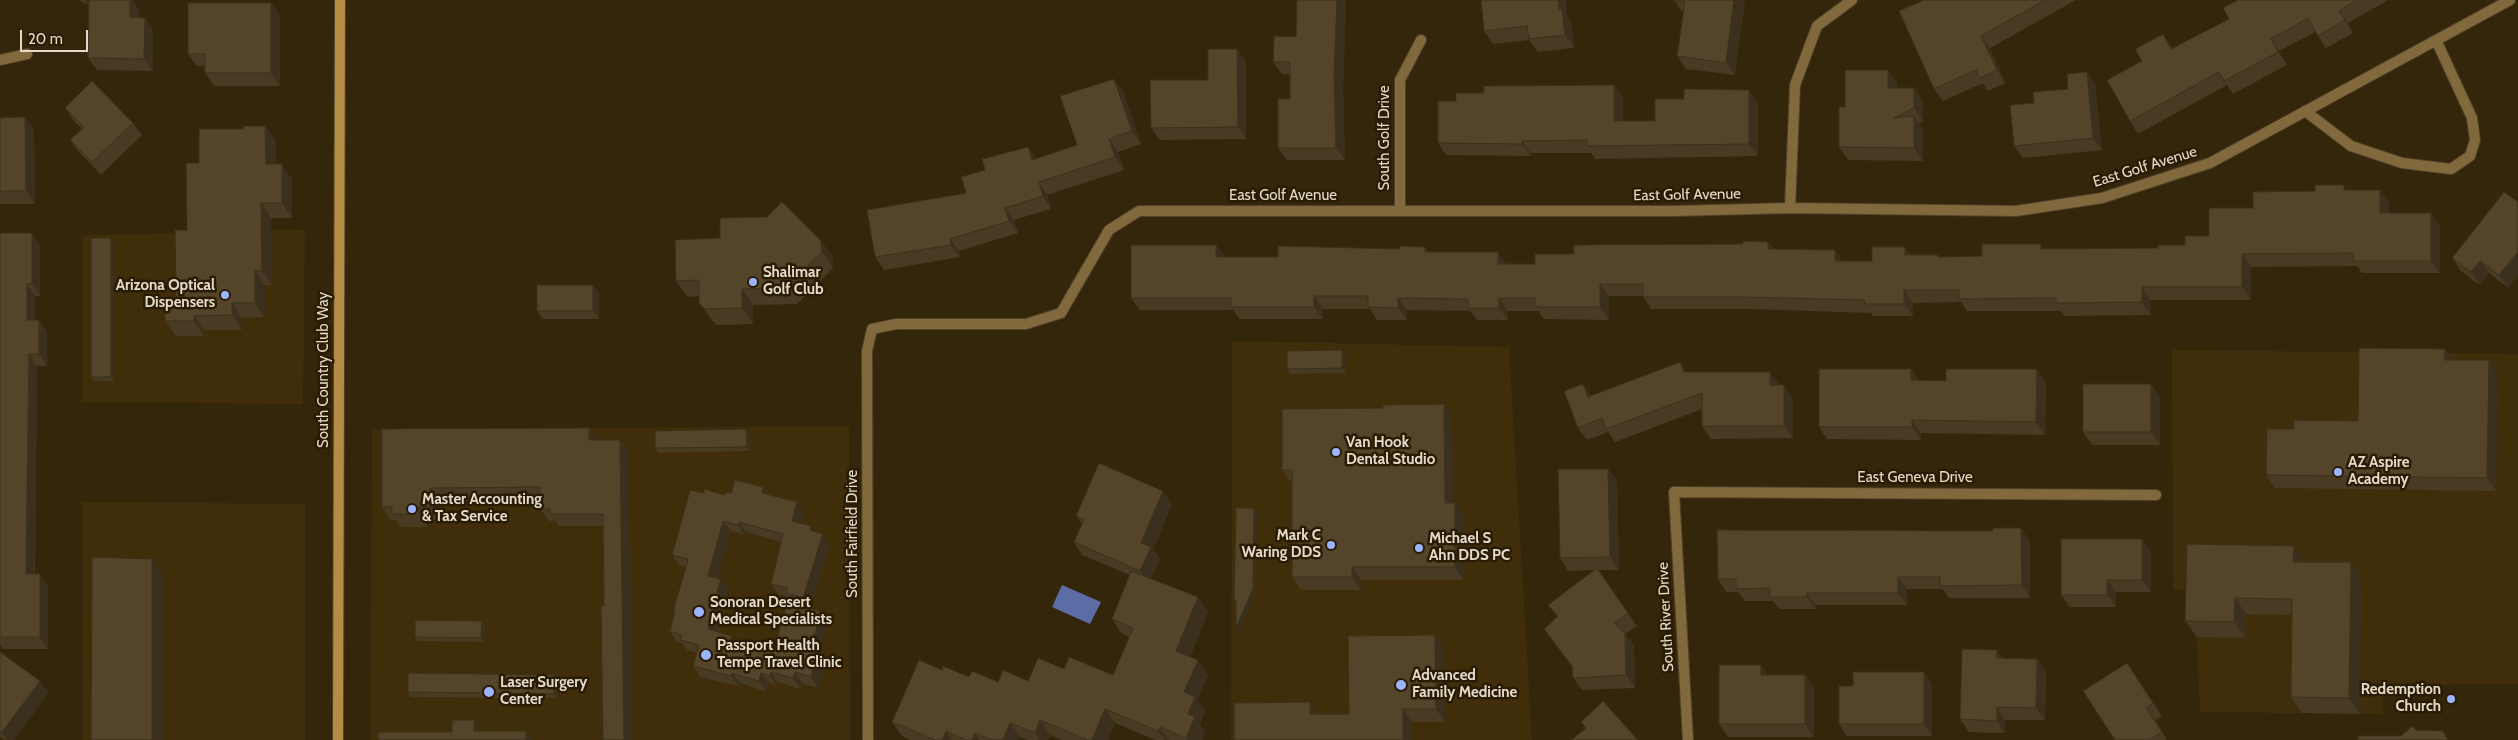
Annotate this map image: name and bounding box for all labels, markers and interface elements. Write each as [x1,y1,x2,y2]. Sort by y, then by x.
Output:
scale bar [22,20,90,52]
text: 20 m [28,30,63,48]
street label: South Golf Drive [1376,85,1394,191]
street label: East Golf Avenue [2091,143,2199,191]
street label: East Golf Avenue [1633,185,1741,205]
street label: East Golf Avenue [1229,187,1337,205]
place label: Shalimar Golf Club [763,264,824,299]
marker: Shalimar Golf Club [747,276,759,288]
place label: Arizona Optical Dispensers [116,277,215,312]
marker: Arizona Optical Dispensers [219,289,231,301]
street label: South Country Club Way [315,292,333,448]
place label: Van Hook Dental Studio [1346,434,1435,469]
marker: Van Hook Dental Studio [1330,446,1342,458]
place label: AZ Aspire Academy [2348,454,2409,489]
marker: AZ Aspire Academy [2332,466,2344,478]
street label: East Geneva Drive [1857,469,1973,487]
street label: South Fairfield Drive [844,470,862,598]
place label: Master Accounting & Tax Service [422,491,542,526]
marker: Master Accounting & Tax Service [406,503,418,515]
place label: Mark C Waring DDS [1242,527,1321,562]
place label: Michael S Ahn DDS PC [1429,530,1510,565]
marker: Mark C Waring DDS [1325,539,1337,551]
marker: Michael S Ahn DDS PC [1413,542,1425,554]
street label: South River Drive [1654,561,1678,673]
place label: Sonoran Desert Medical Specialists [710,594,832,629]
marker: Sonoran Desert Medical Specialists [692,605,706,619]
place label: Passport Health Tempe Travel Clinic [717,637,842,672]
marker: Passport Health Tempe Travel Clinic [699,648,713,662]
place label: Advanced Family Medicine [1412,667,1517,702]
place label: Laser Surgery Center [500,674,587,709]
marker: Advanced Family Medicine [1394,678,1408,692]
place label: Redemption Church [2361,681,2441,716]
marker: Laser Surgery Center [482,685,496,699]
marker: Redemption Church [2445,693,2457,705]

